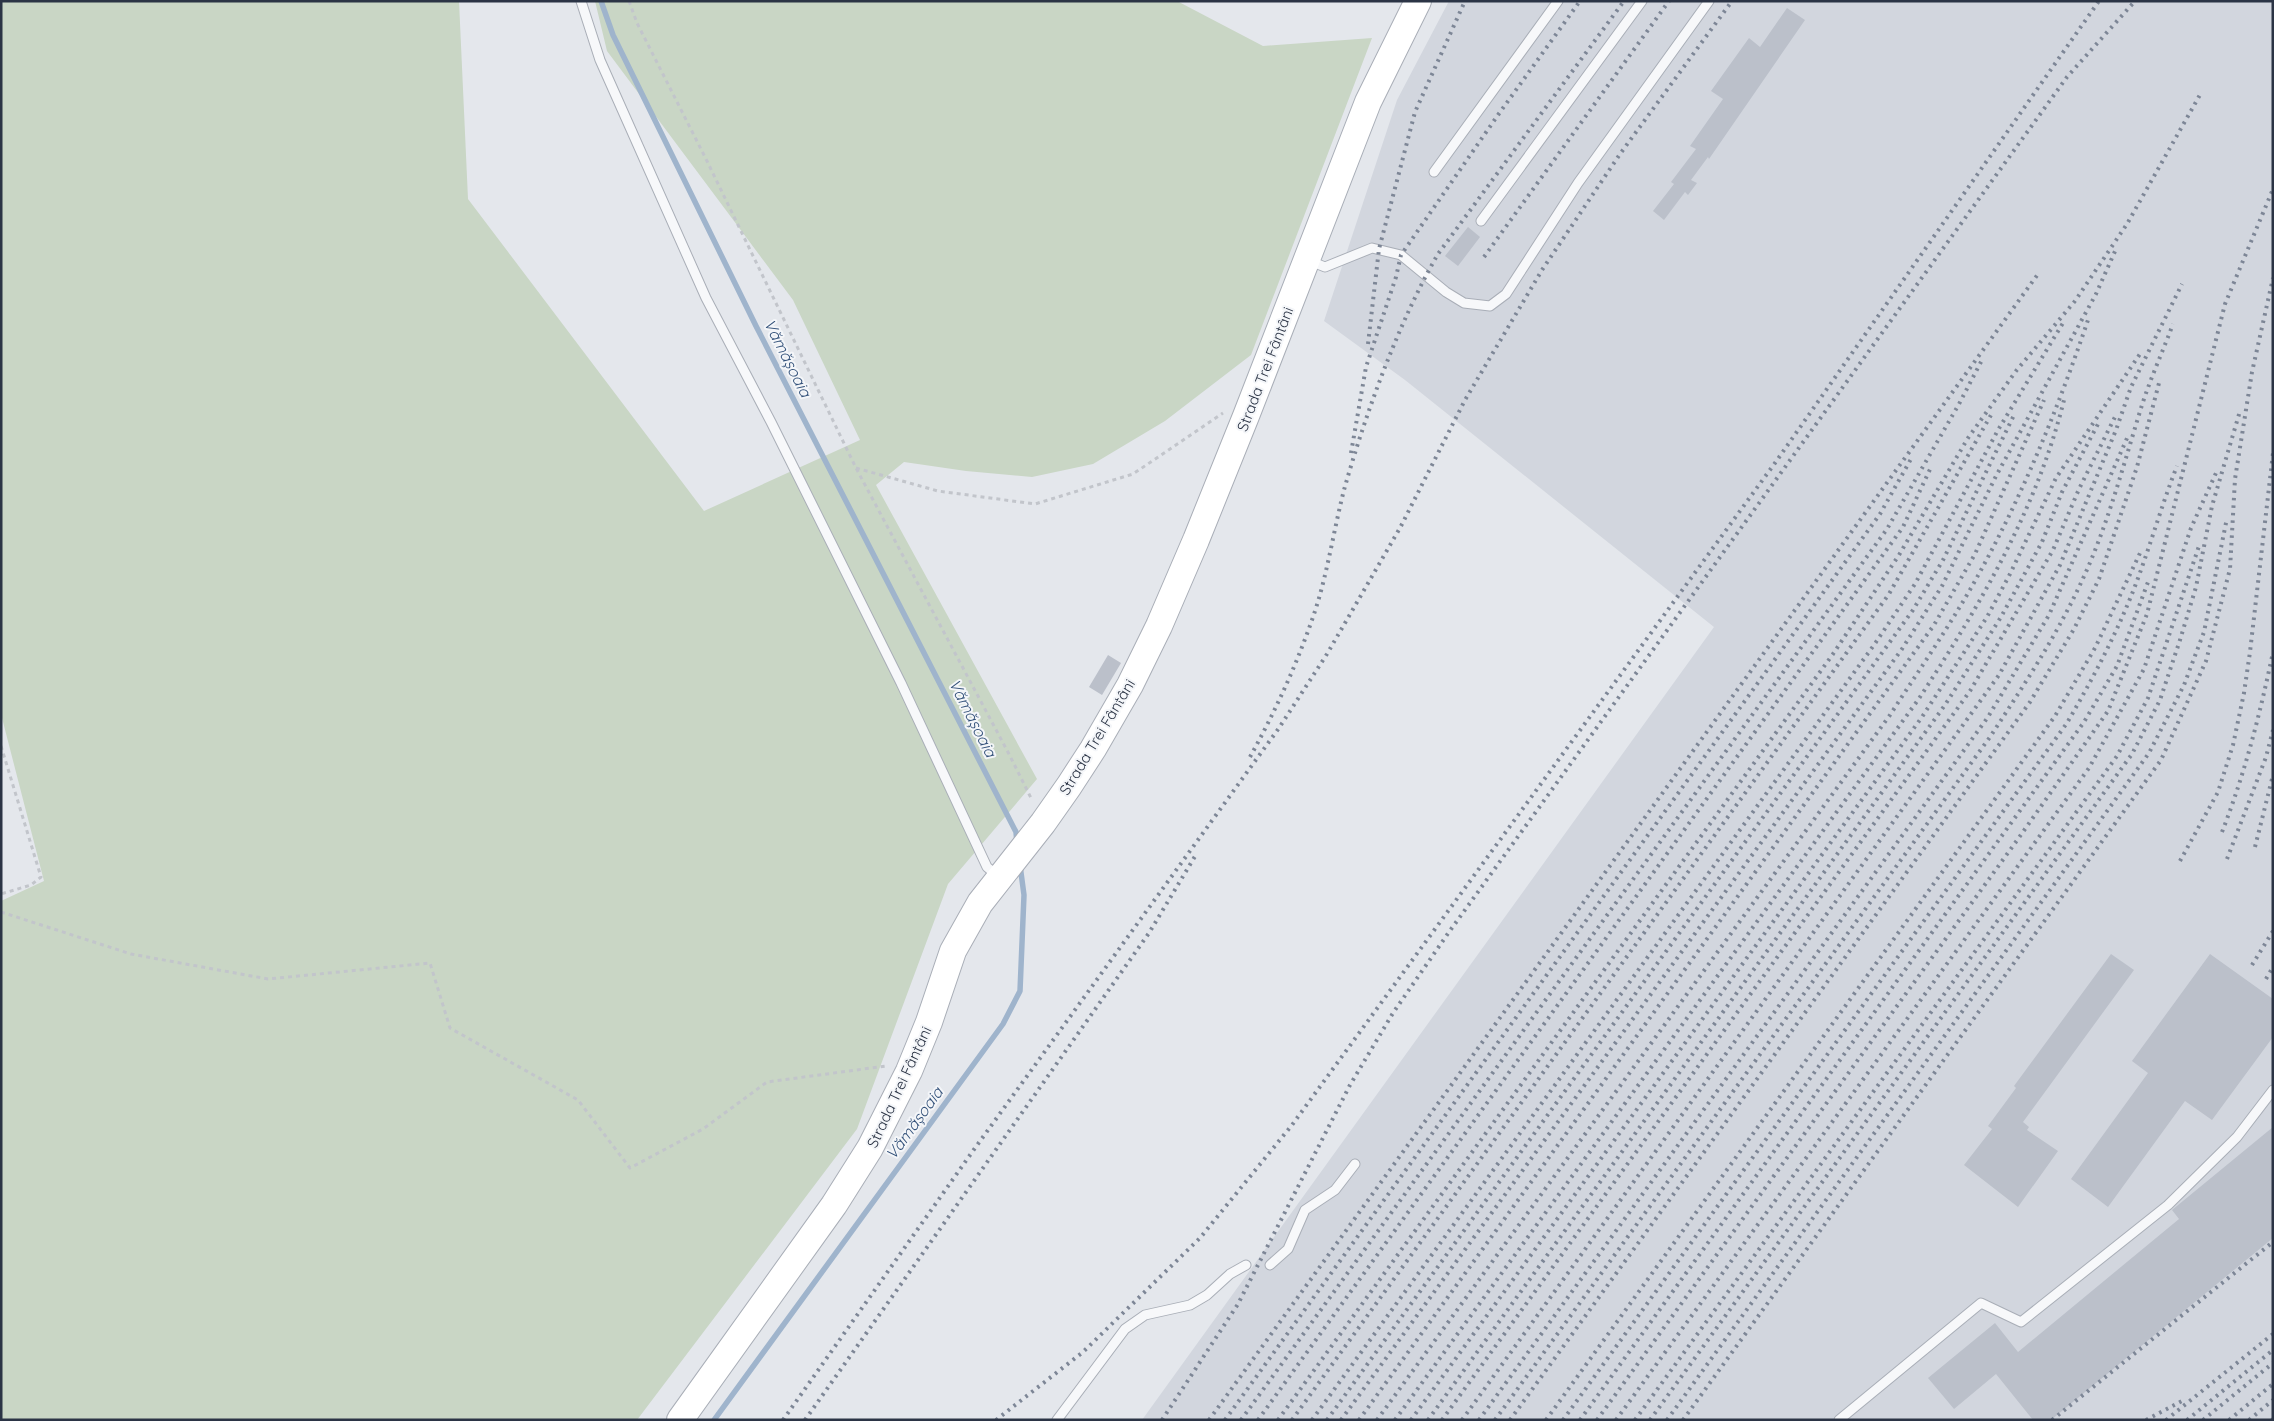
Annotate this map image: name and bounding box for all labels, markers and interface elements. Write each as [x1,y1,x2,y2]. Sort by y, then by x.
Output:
street label: Strada Trei Fântâni [1233,304,1297,434]
water label: Vămășoaia [760,316,817,401]
water label: Vămășoaia [945,676,1002,761]
street label: Strada Trei Fântâni [1055,676,1139,798]
street label: Strada Trei Fântâni [863,1023,935,1151]
water label: Vămășoaia [881,1082,948,1163]

